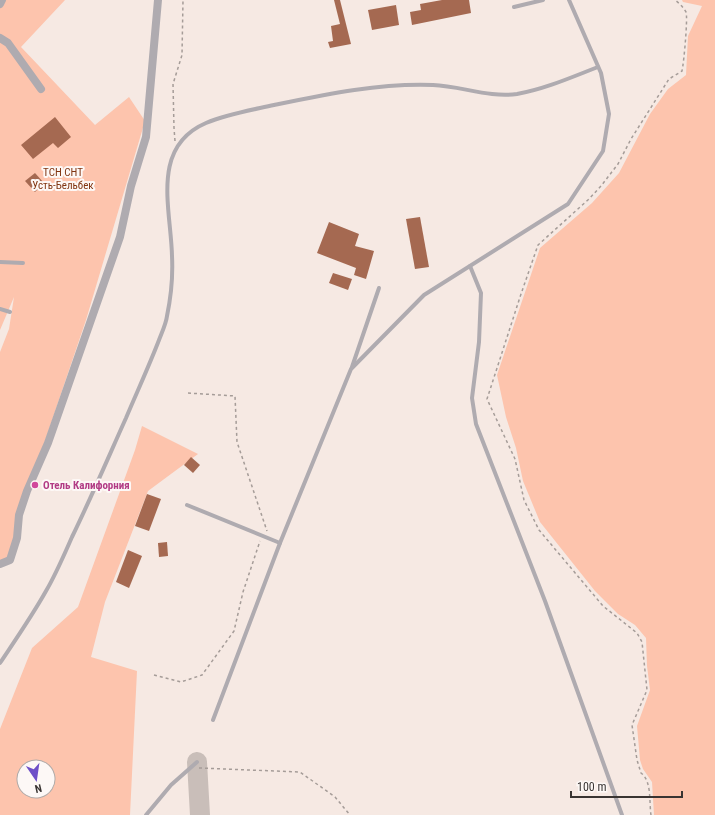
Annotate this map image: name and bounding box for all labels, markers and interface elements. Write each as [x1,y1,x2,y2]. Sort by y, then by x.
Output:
park label: ТСН СНТ Усть-Бельбек [32,166,94,192]
place label: Отель Калифорния [43,479,130,492]
marker: Отель Калифорния [30,480,40,490]
north arrow [16,759,56,799]
scale bar [571,773,682,799]
text: 100 m [577,780,607,794]
text: N [33,781,43,795]

